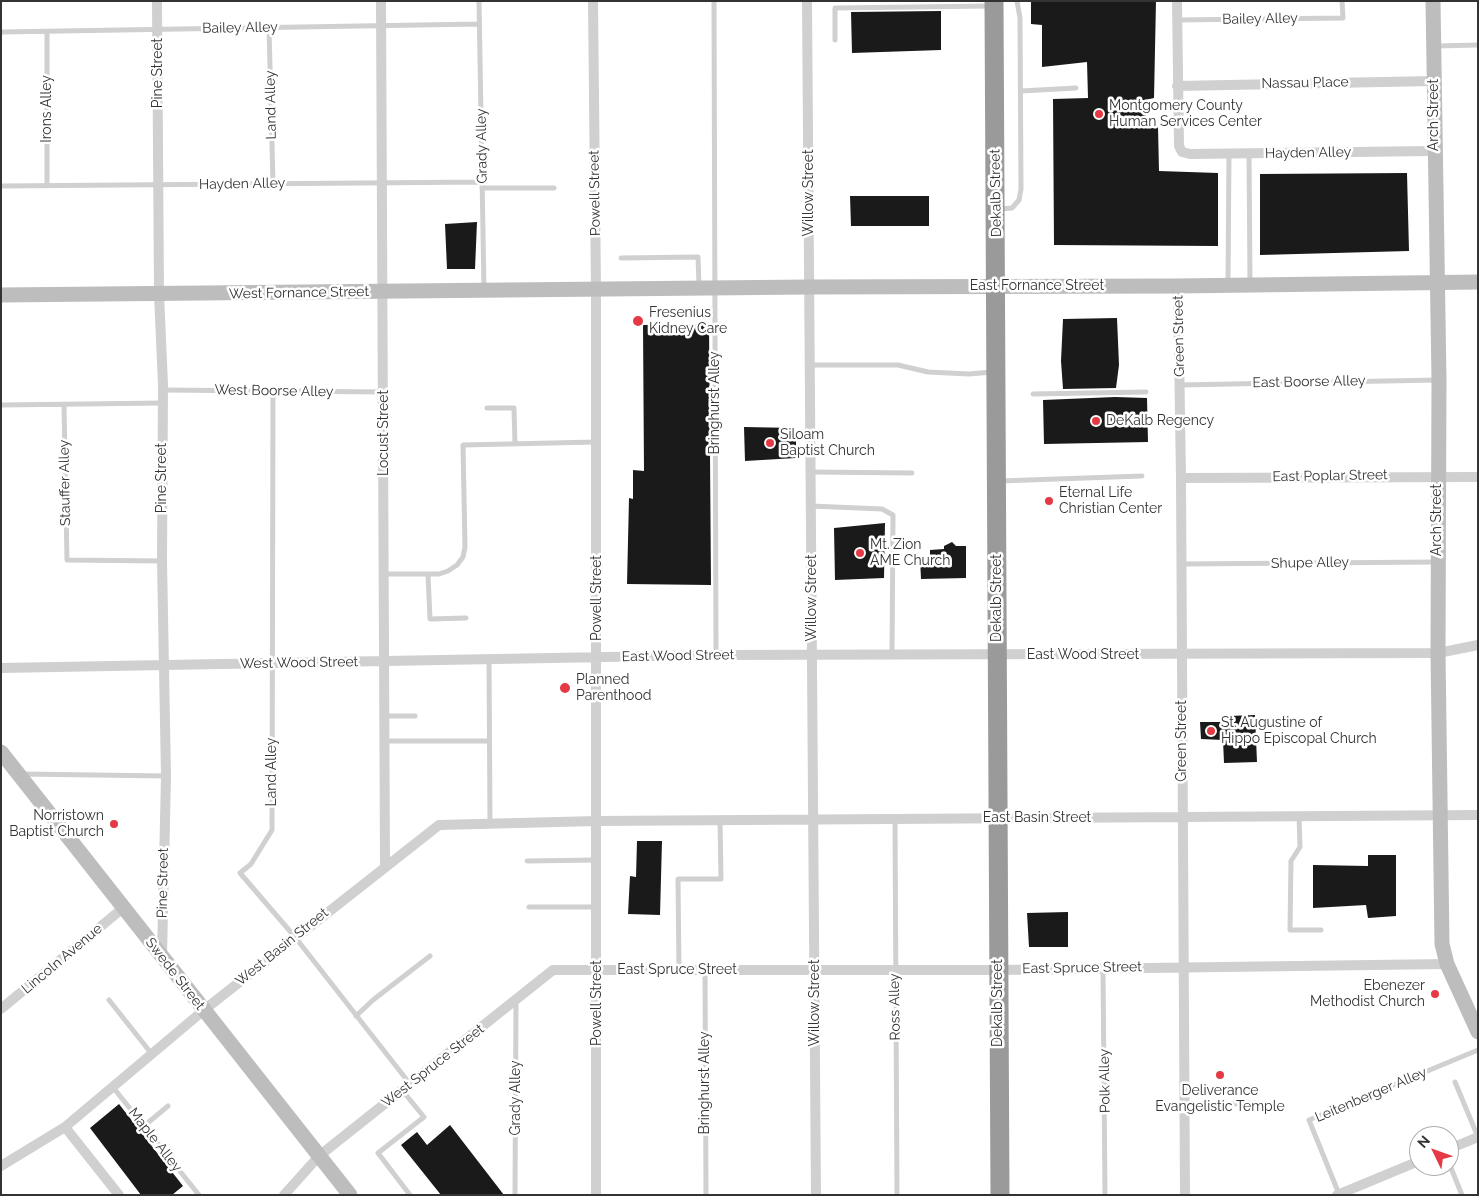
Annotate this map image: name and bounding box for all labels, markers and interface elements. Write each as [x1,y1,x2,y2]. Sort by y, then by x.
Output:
street label: Bailey Alley [1222,10,1298,28]
street label: Bailey Alley [202,19,278,37]
street label: Pine Street [150,38,166,108]
street label: Land Alley [262,70,280,140]
street label: Nassau Place [1261,74,1349,92]
street label: Irons Alley [39,75,55,143]
street label: Arch Street [1426,79,1442,151]
place label: Montgomery County Human Services Center [1109,98,1262,130]
street label: Grady Alley [473,108,491,184]
marker: Montgomery County Human Services Center [1093,108,1105,120]
street label: Hayden Alley [1265,144,1351,162]
street label: Willow Street [801,149,817,237]
street label: Dekalb Street [987,149,1005,237]
street label: Powell Street [586,150,604,236]
street label: Hayden Alley [199,175,285,193]
street label: East Fornance Street [970,278,1104,294]
street label: West Fornance Street [229,283,369,303]
street label: Green Street [1170,295,1188,377]
place label: Fresenius Kidney Care [649,305,727,338]
marker: Fresenius Kidney Care [631,314,645,328]
street label: Bringhurst Alley [707,351,723,455]
street label: East Boorse Alley [1252,373,1366,391]
street label: West Boorse Alley [214,382,334,400]
street label: Locust Street [376,390,392,476]
place label: DeKalb Regency [1106,413,1214,429]
marker: DeKalb Regency [1090,415,1102,427]
place label: Siloam Baptist Church [780,427,875,460]
marker: Siloam Baptist Church [764,437,776,449]
street label: Stauffer Alley [56,440,74,526]
street label: Pine Street [154,443,170,513]
street label: East Poplar Street [1272,467,1388,485]
street label: Arch Street [1429,484,1445,556]
place label: Eternal Life Christian Center [1059,485,1162,518]
marker: Eternal Life Christian Center [1043,495,1055,507]
place label: Mt. Zion AME Church [870,537,950,570]
marker: Mt. Zion AME Church [854,547,866,559]
street label: Willow Street [804,554,820,642]
street label: Dekalb Street [989,554,1005,642]
street label: Shupe Alley [1271,554,1349,572]
street label: Powell Street [589,555,605,641]
street label: East Wood Street [622,647,734,665]
street label: East Wood Street [1027,647,1139,663]
street label: West Wood Street [240,654,358,672]
place label: Planned Parenthood [576,672,651,704]
marker: Planned Parenthood [558,681,572,695]
street label: Green Street [1174,700,1190,782]
place label: St. Augustine of Hippo Episcopal Church [1221,715,1377,748]
marker: St. Augustine of Hippo Episcopal Church [1205,725,1217,737]
street label: Land Alley [264,738,280,806]
place label: Norristown Baptist Church [9,808,104,840]
street label: East Basin Street [983,810,1091,826]
marker: Norristown Baptist Church [108,818,120,830]
street label: Pine Street [154,848,172,918]
street label: West Basin Street [232,905,332,989]
street label: Lincoln Avenue [18,920,106,998]
street label: Swede Street [142,935,208,1013]
street label: Willow Street [807,959,823,1047]
street label: Dekalb Street [990,959,1006,1047]
street label: East Spruce Street [1022,959,1142,977]
street label: Powell Street [589,960,605,1046]
street label: East Spruce Street [617,962,737,978]
street label: Ross Alley [886,973,904,1041]
place label: Ebenezer Methodist Church [1310,978,1425,1010]
marker: Ebenezer Methodist Church [1429,988,1441,1000]
street label: West Spruce Street [378,1021,488,1111]
street label: Bringhurst Alley [697,1031,713,1135]
street label: Polk Alley [1096,1049,1114,1113]
street label: Grady Alley [508,1060,524,1136]
street label: Leitenberger Alley [1313,1064,1429,1126]
marker: Deliverance Evangelistic Temple [1214,1069,1226,1081]
place label: Deliverance Evangelistic Temple [1155,1083,1285,1116]
street label: Maple Alley [125,1105,185,1175]
north arrow [1409,1126,1459,1176]
text: N [1414,1132,1433,1151]

